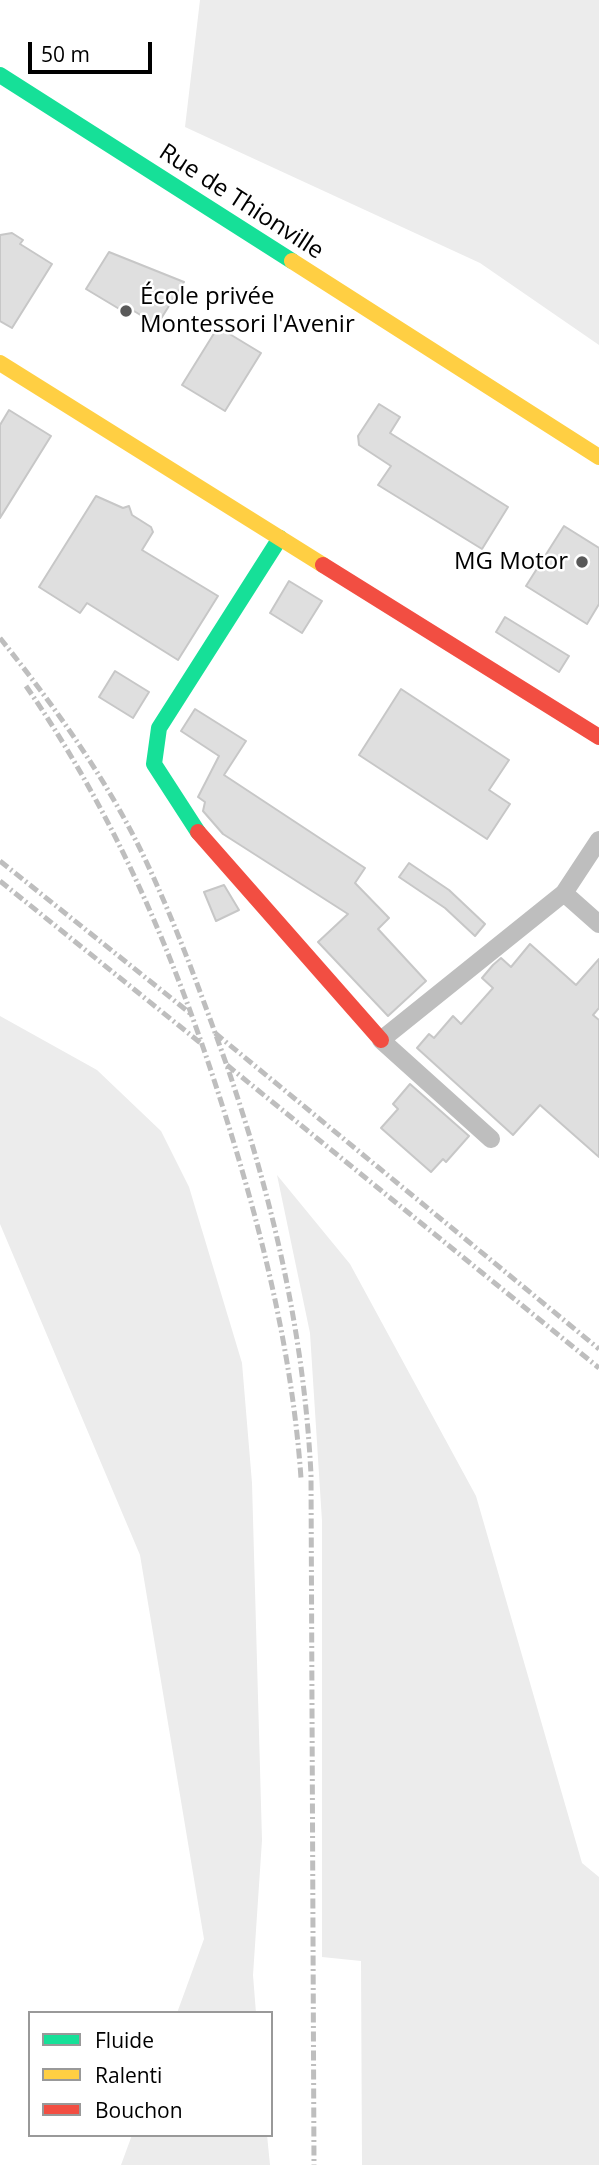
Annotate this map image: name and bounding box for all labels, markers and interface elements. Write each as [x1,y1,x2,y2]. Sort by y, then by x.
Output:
scale bar [32,28,156,72]
text: 50 m [41,40,90,68]
street label: Rue de Thionville [153,138,329,266]
place label: École privée Montessori l'Avenir [140,283,355,339]
marker: École privée Montessori l'Avenir [118,303,134,319]
place label: MG Motor [454,548,568,576]
marker: MG Motor [574,554,590,570]
legend [28,2011,273,2137]
text: Fluide [95,2026,154,2054]
text: Ralenti [95,2061,162,2089]
text: Bouchon [95,2096,183,2124]

